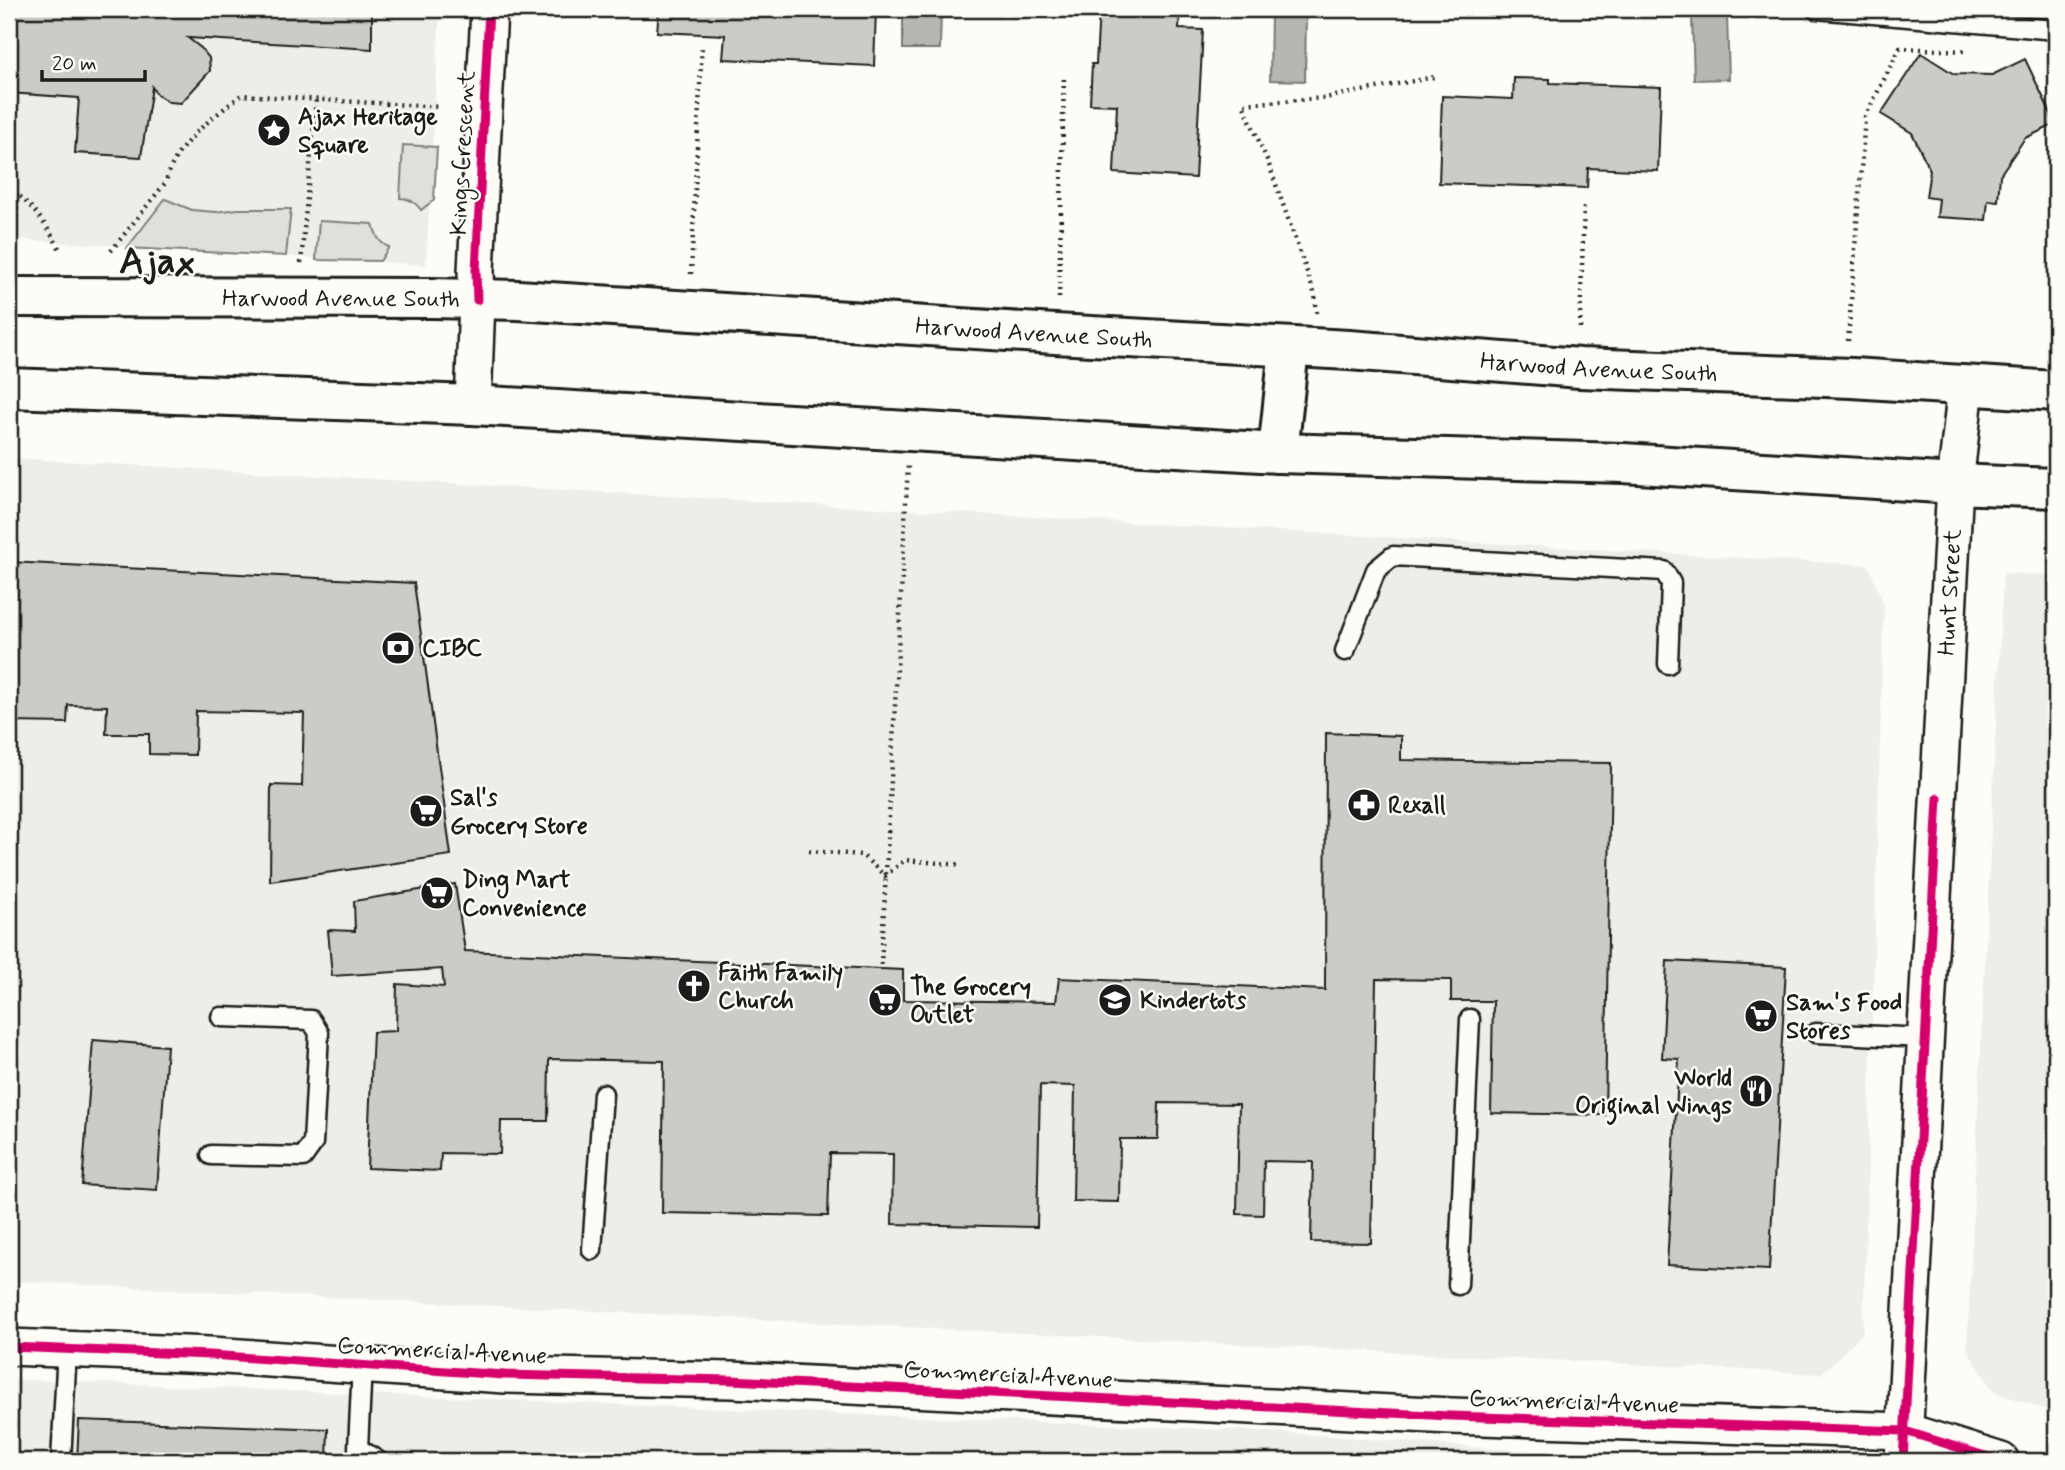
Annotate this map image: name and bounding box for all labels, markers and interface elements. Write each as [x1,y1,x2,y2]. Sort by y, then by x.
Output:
scale bar [42,38,145,82]
text: 20 m [52,50,97,78]
street label: Kings Crescent [444,70,485,236]
place label: Ajax Heritage Square [298,102,438,161]
place icon: Ajax Heritage Square [255,111,293,149]
district label: Ajax [119,238,195,287]
street label: Harwood Avenue South [222,284,460,316]
street label: Harwood Avenue South [914,311,1153,356]
street label: Harwood Avenue South [1479,346,1718,390]
street label: Hunt Street [1932,528,1970,656]
bank icon: CIBC [379,629,417,667]
place label: CIBC [422,634,482,665]
place label: Sal's Grocery Store [450,783,588,842]
pharmacy icon: Rexall [1345,786,1383,824]
place label: Rexall [1388,791,1446,822]
supermarket icon: Sal's Grocery Store [407,792,445,830]
place label: Ding Mart Convenience [462,865,587,924]
supermarket icon: Ding Mart Convenience [418,874,456,912]
place label: Faith Family Church [718,958,843,1017]
church icon: Faith Family Church [675,967,713,1005]
place label: The Grocery Outlet [910,972,1031,1031]
supermarket icon: The Grocery Outlet [866,981,904,1019]
school or university icon: Kindertots [1096,981,1134,1019]
place label: Kindertots [1140,986,1246,1017]
place label: Sam's Food Stores [1786,988,1902,1047]
supermarket icon: Sam's Food Stores [1742,997,1780,1035]
place label: World Original Wings [1575,1063,1732,1125]
restaurant icon: World Original Wings [1737,1072,1775,1110]
street label: Commercial Avenue [336,1331,548,1372]
street label: Commercial Avenue [902,1355,1114,1396]
street label: Commercial Avenue [1468,1383,1679,1422]

